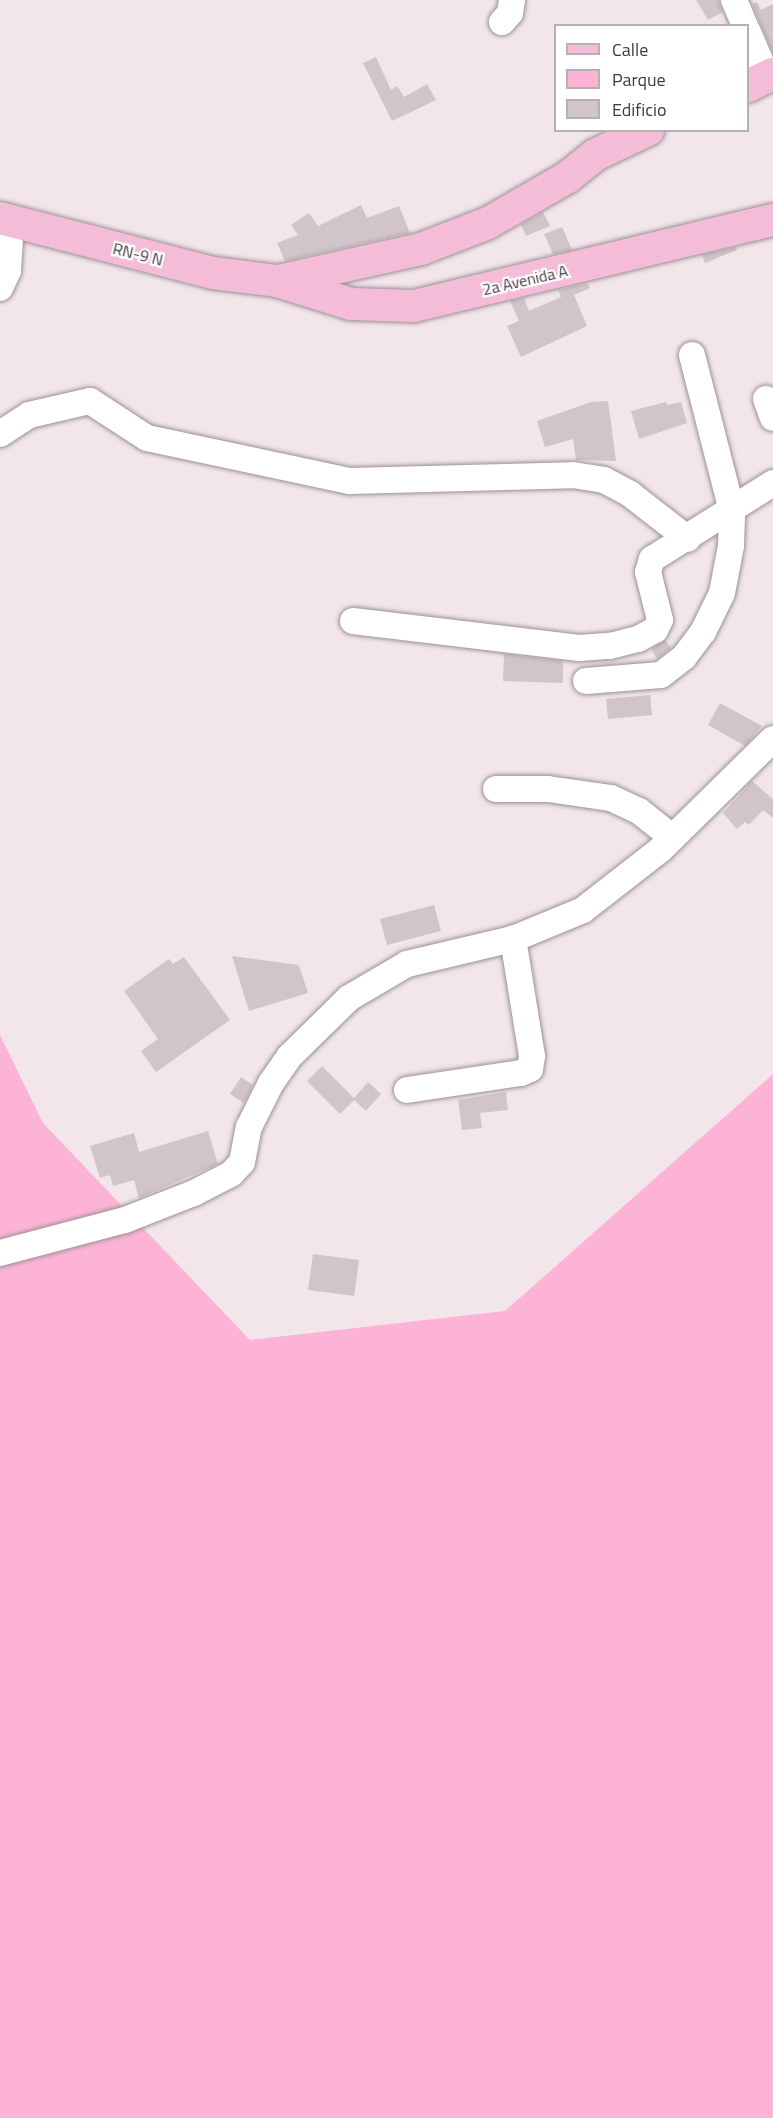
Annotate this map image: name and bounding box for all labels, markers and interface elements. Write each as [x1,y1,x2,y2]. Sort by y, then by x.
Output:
legend [554,24,749,132]
text: Calle [612,36,648,63]
text: Parque [612,66,666,93]
text: Edificio [612,96,666,123]
street label: RN-9 N [111,239,165,269]
street label: 2a Avenida A [480,261,570,299]

